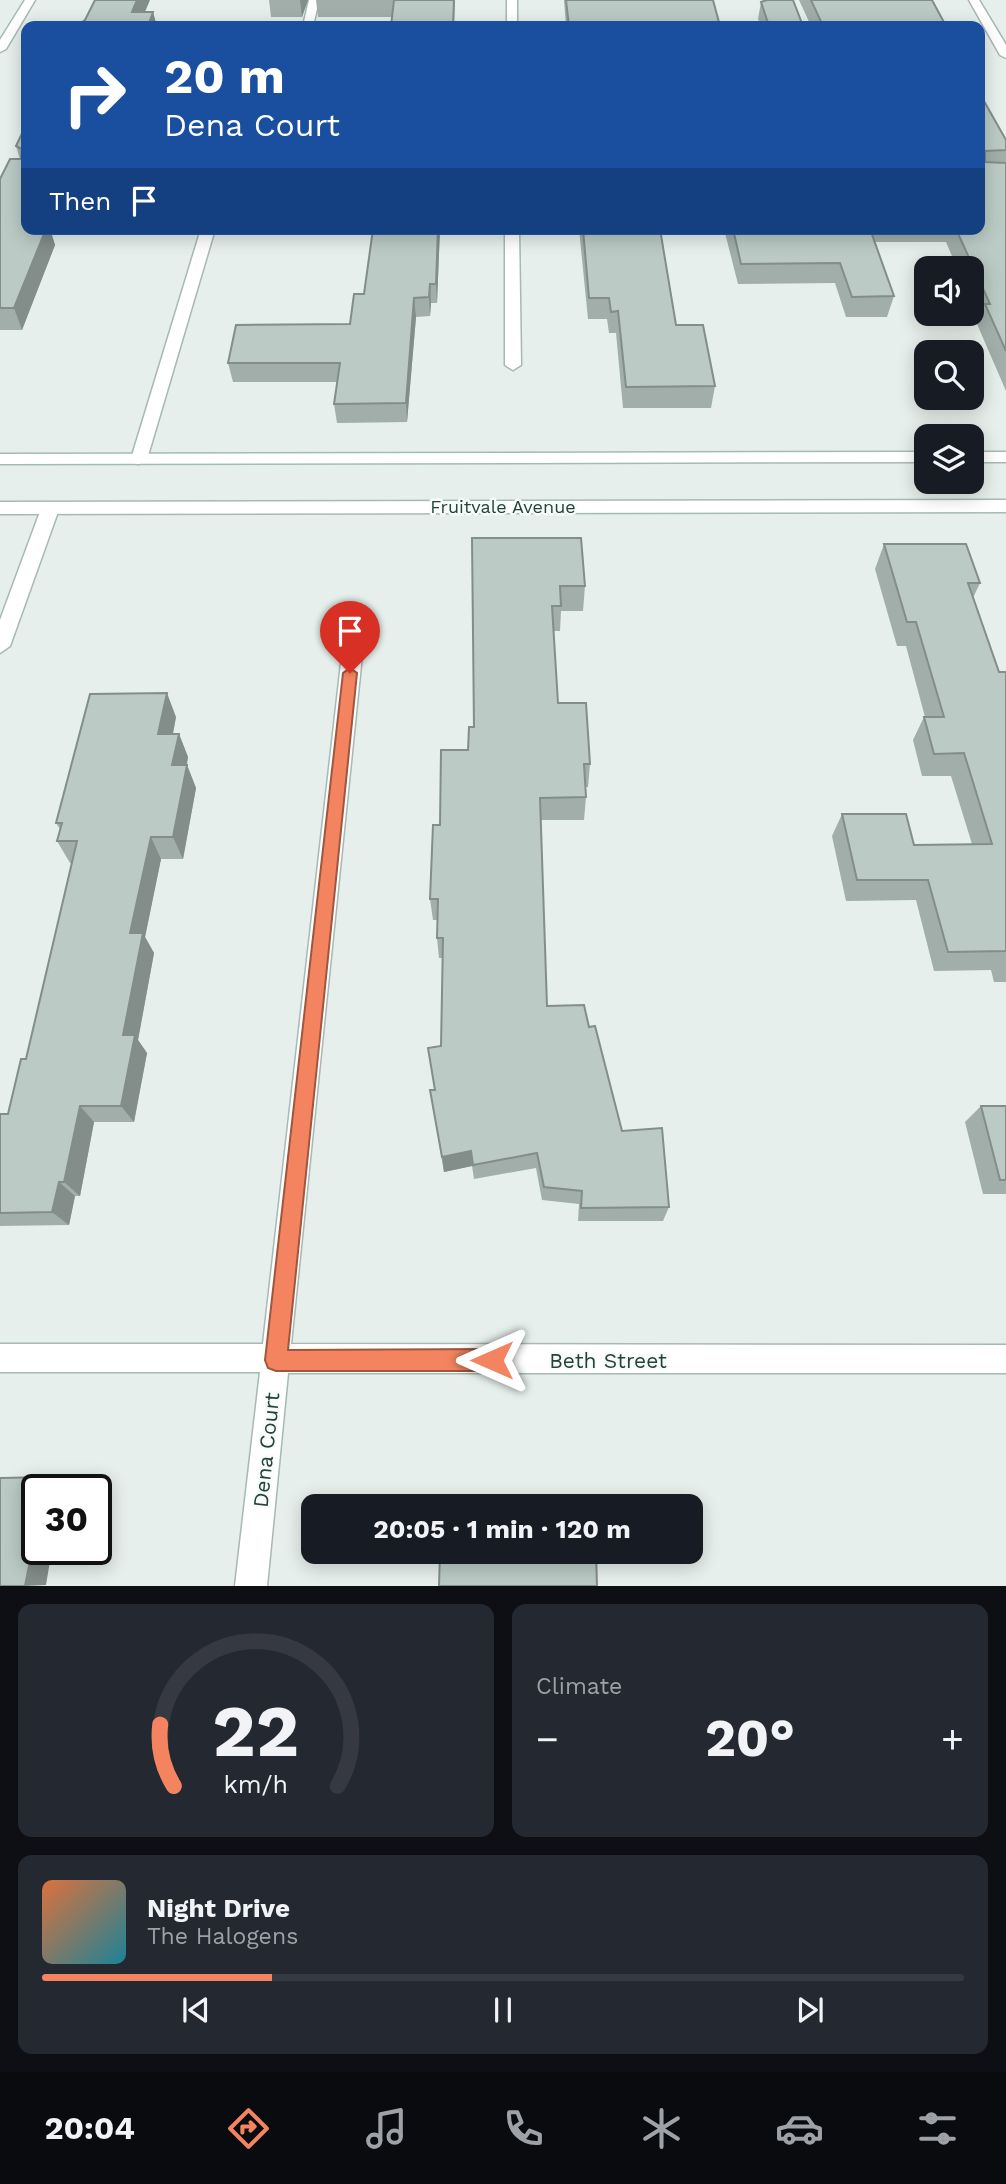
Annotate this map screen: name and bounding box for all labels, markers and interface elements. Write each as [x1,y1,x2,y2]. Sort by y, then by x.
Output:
text: 20 m [164,47,285,105]
icon: right [49,49,140,140]
text: Dena Court [164,106,340,144]
icon: arrive [125,182,163,220]
text: Then [49,186,111,216]
map controls [914,256,984,494]
button: sound [914,256,984,326]
button: search [914,340,984,410]
button: layers [914,424,984,494]
street label: Fruitvale Avenue [430,496,576,517]
pin [320,601,380,673]
icon: arrive [331,612,369,650]
position arrow [455,1323,529,1397]
street label: Beth Street [549,1348,667,1373]
street label: Dena Court [248,1391,284,1509]
speed limit sign: 30 [21,1474,112,1565]
text: 20:05 · 1 min · 120 m [373,1514,631,1544]
text: Climate [536,1673,622,1700]
text: 22 [213,1689,299,1775]
text: 20° [705,1708,795,1769]
text: − [536,1717,559,1761]
text: + [941,1717,964,1761]
text: km/h [224,1770,288,1799]
text: Night Drive [147,1893,290,1923]
text: The Halogens [147,1923,298,1950]
icon: previous [177,1991,215,2029]
icon: pause [484,1991,522,2029]
icon: next [791,1991,829,2029]
icon: directions [224,2104,273,2153]
icon: music [362,2104,411,2153]
icon: phone [499,2104,548,2153]
icon: climate [637,2104,686,2153]
icon: car [775,2104,824,2153]
icon: filters [913,2104,962,2153]
text: 20:04 [44,2109,135,2147]

